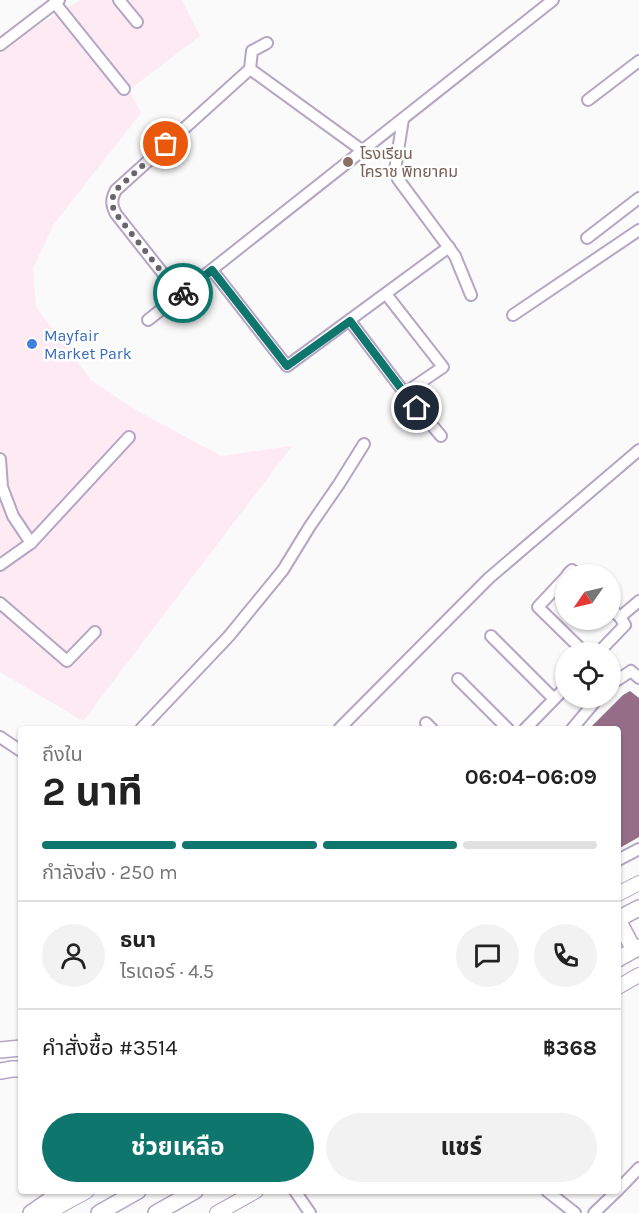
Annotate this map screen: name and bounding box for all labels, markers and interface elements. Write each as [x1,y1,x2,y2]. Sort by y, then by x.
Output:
pin [140,118,191,169]
icon: bag [149,127,182,160]
place label: โรงเรียน โคราช พิทยาคม [360,144,458,181]
marker: โรงเรียน โคราช พิทยาคม [341,155,355,169]
courier [153,263,213,323]
icon: bike [167,277,200,310]
place label: Mayfair Market Park [44,326,132,363]
marker: Mayfair Market Park [25,337,39,351]
pin [391,382,442,433]
icon: home [400,391,433,424]
north arrow [555,564,621,630]
map controls [555,564,621,708]
button: locate [555,642,621,708]
text: ถึงใน [42,743,83,766]
text: 06:04–06:09 [465,764,597,790]
text: 2 นาที [42,769,143,815]
text: กำลังส่ง · 250 m [42,861,178,884]
button: person [42,924,105,987]
button: chat [456,924,519,987]
button: phone [534,924,597,987]
text: ธนา [120,927,156,953]
text: ไรเดอร์ · 4.5 [120,960,214,983]
text: คำสั่งซื้อ #3514 [42,1035,178,1061]
text: ฿368 [543,1035,597,1061]
button: ช่วยเหลือ [42,1113,314,1182]
button: แชร์ [326,1113,597,1182]

